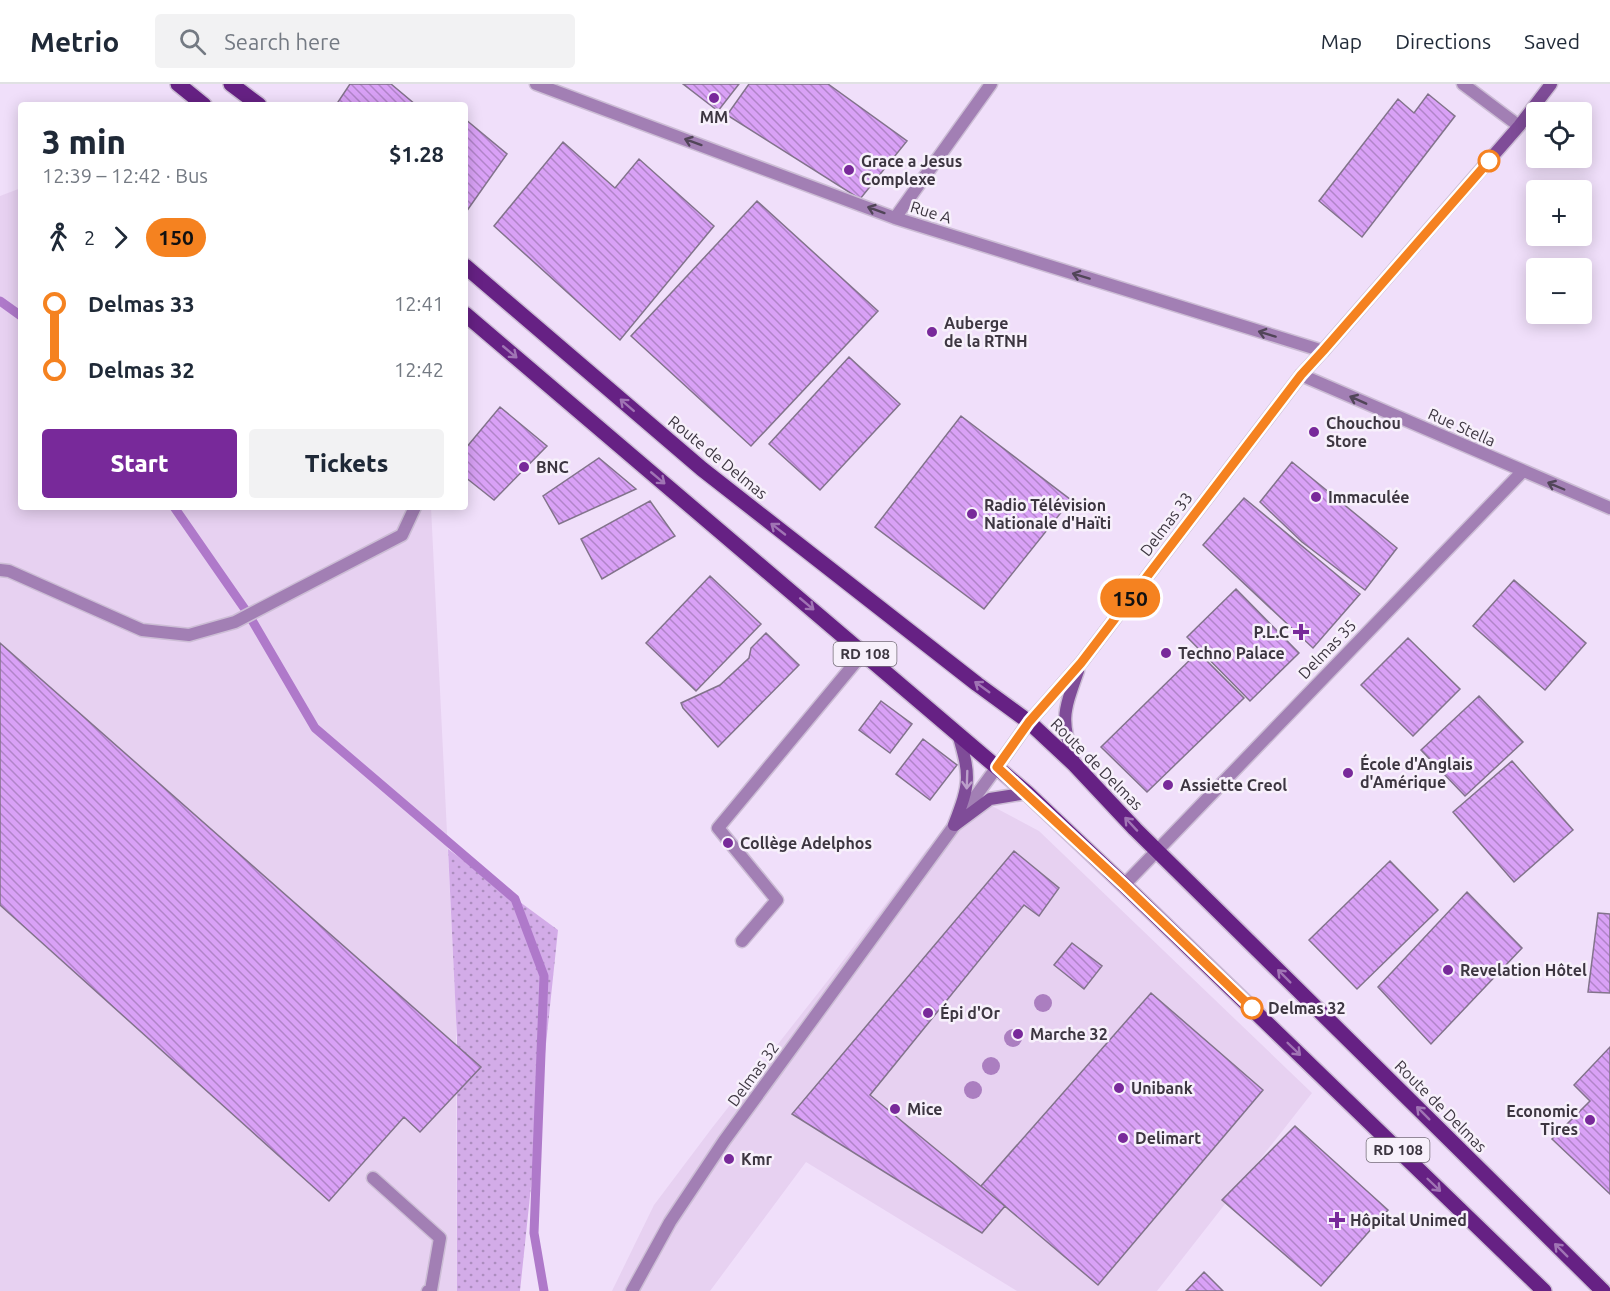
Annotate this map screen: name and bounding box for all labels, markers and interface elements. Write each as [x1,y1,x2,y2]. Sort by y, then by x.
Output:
search box [155,14,575,68]
icon: search [176,25,209,58]
text: Metrio [30,26,119,57]
text: Search here [224,29,341,54]
text: Map [1321,29,1362,53]
text: Directions [1395,29,1491,53]
text: Saved [1524,29,1580,53]
marker: MM [707,91,721,105]
map controls [1526,102,1592,324]
button: locate [1526,102,1592,168]
place label: MM [700,108,728,126]
text: 3 min [42,123,126,160]
one-way arrow [684,136,703,147]
text: $1.28 [389,141,444,166]
unlabelled marker [1478,150,1500,172]
place label: Grace a Jesus Complexe [861,152,962,188]
marker: Grace a Jesus Complexe [842,163,856,177]
text: 12:39 – 12:42 · Bus [42,164,208,187]
button: + [1526,180,1592,246]
street label: Rue A [908,197,954,227]
one-way arrow [867,204,885,215]
icon: walk [42,221,75,254]
icon: forward [104,221,137,254]
text: 150 [158,225,194,249]
text: 2 [84,226,95,249]
button: − [1526,258,1592,324]
one-way arrow [1072,270,1091,281]
text: Delmas 33 [88,291,195,316]
text: 12:41 [394,292,444,315]
place label: Auberge de la RTNH [944,314,1028,350]
marker: Auberge de la RTNH [925,325,939,339]
one-way arrow [1258,328,1277,339]
one-way arrow [502,345,517,359]
text: Delmas 32 [88,357,195,382]
text: 12:42 [394,358,444,381]
one-way arrow [1349,393,1367,404]
one-way arrow [620,398,635,412]
street label: Rue Stella [1426,404,1498,450]
street label: Route de Delmas [665,412,771,503]
place label: Chouchou Store [1326,414,1401,450]
marker: Chouchou Store [1307,425,1321,439]
button: Start [42,429,237,498]
button: Tickets [249,429,444,498]
place label: BNC [536,458,569,476]
marker: BNC [517,460,531,474]
one-way arrow [650,471,665,485]
one-way arrow [1547,480,1566,491]
place label: Immaculée [1328,488,1410,506]
street label: Delmas 33 [1136,489,1196,559]
marker: Immaculée [1309,490,1323,504]
place label: Radio Télévision Nationale d'Haïti [984,496,1111,532]
marker: Radio Télévision Nationale d'Haïti [965,507,979,521]
one-way arrow [770,522,786,535]
line badge: 150 [1096,578,1164,618]
text: 150 [1112,586,1148,610]
one-way arrow [799,597,814,611]
street label: Delmas 35 [1294,616,1360,682]
place label: P.L.C [1254,623,1289,641]
marker: P.L.C [1294,625,1308,639]
road number: RD 108 [834,642,896,666]
place label: Techno Palace [1178,644,1285,662]
marker: Techno Palace [1159,646,1173,660]
one-way arrow [974,681,990,694]
street label: Route de Delmas [1047,714,1147,814]
place label: École d'Anglais d'Amérique [1360,753,1473,791]
marker: École d'Anglais d'Amérique [1341,766,1355,780]
one-way arrow [961,770,973,789]
place label: Assiette Creol [1180,776,1287,794]
marker: Assiette Creol [1161,778,1175,792]
one-way arrow [1123,816,1138,831]
place label: Collège Adelphos [740,834,872,852]
marker: Collège Adelphos [721,836,735,850]
place label: Revelation Hôtel [1460,961,1587,979]
marker: Revelation Hôtel [1441,963,1455,977]
one-way arrow [1277,968,1292,983]
marker: Delmas 32 [1241,997,1263,1019]
place label: Delmas 32 [1268,999,1346,1017]
place label: Épi d'Or [940,1002,1000,1022]
marker: Épi d'Or [921,1006,935,1020]
place label: Marche 32 [1030,1025,1108,1043]
marker: Marche 32 [1011,1027,1025,1041]
street label: Delmas 32 [724,1038,782,1110]
one-way arrow [1286,1042,1301,1057]
street label: Route de Delmas [1391,1056,1491,1156]
place label: Unibank [1131,1079,1193,1097]
marker: Unibank [1112,1081,1126,1095]
place label: Mice [907,1100,942,1118]
marker: Mice [888,1102,902,1116]
place label: Economic Tires [1506,1102,1578,1138]
one-way arrow [1415,1105,1430,1120]
marker: Economic Tires [1583,1113,1597,1127]
place label: Delimart [1135,1129,1201,1147]
marker: Delimart [1116,1131,1130,1145]
road number: RD 108 [1366,1138,1430,1162]
place label: Kmr [741,1150,772,1168]
marker: Kmr [722,1152,736,1166]
one-way arrow [1426,1178,1441,1192]
marker: Hôpital Unimed [1328,1211,1346,1229]
place label: Hôpital Unimed [1350,1211,1467,1229]
one-way arrow [1554,1242,1569,1257]

